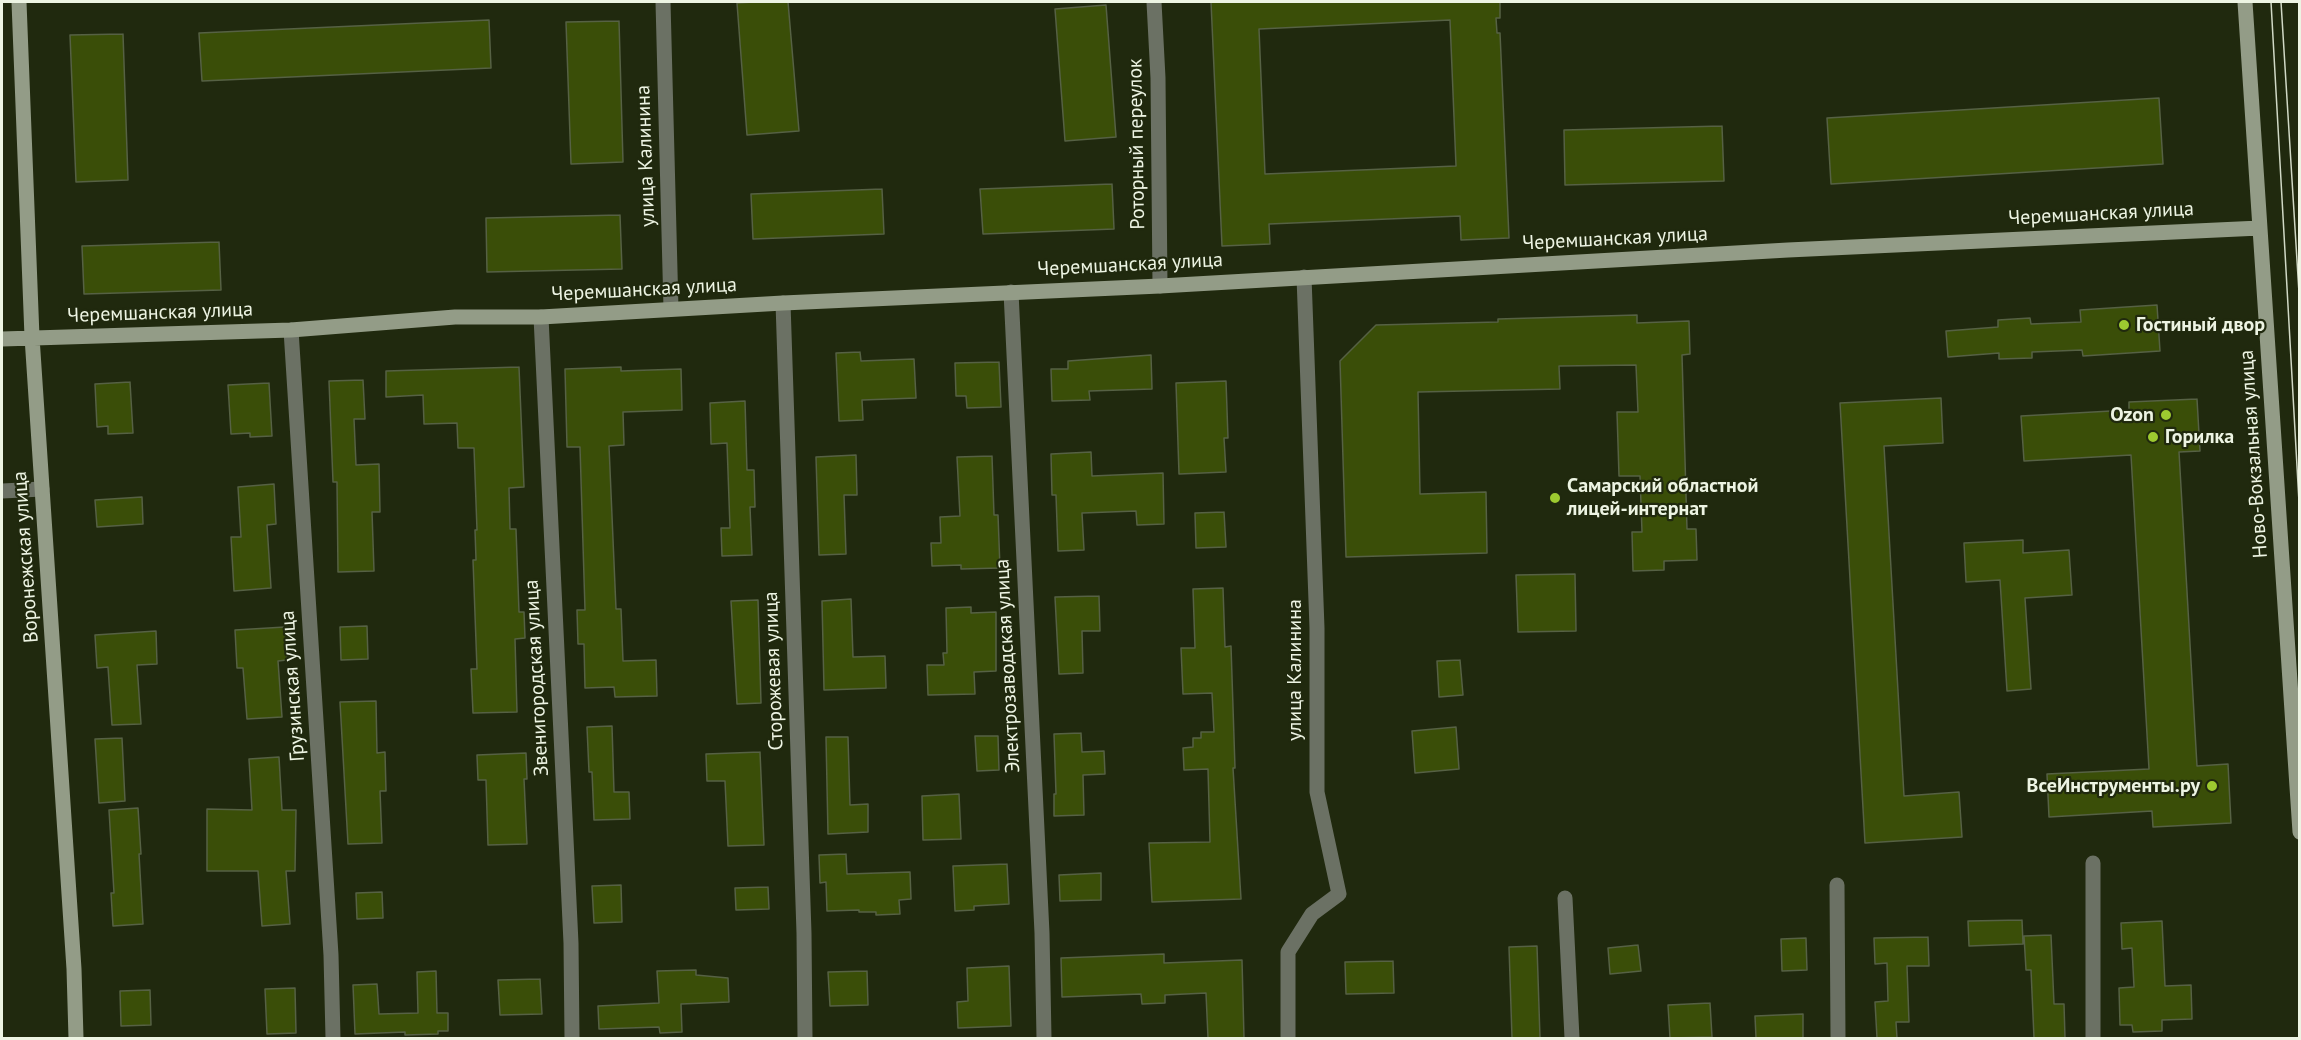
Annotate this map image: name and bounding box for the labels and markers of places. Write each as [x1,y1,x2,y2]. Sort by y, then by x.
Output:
place label: Гостиный двор [2136,313,2265,337]
marker: Гостиный двор [2117,318,2131,332]
place label: Ozon [2110,403,2154,427]
marker: Ozon [2159,408,2173,422]
place label: Горилка [2165,425,2234,449]
marker: Горилка [2146,430,2160,444]
place label: Самарский областной лицей-интернат [1567,474,1758,521]
marker: Самарский областной лицей-интернат [1548,491,1562,505]
place label: ВсеИнструменты.ру [2027,774,2200,798]
marker: ВсеИнструменты.ру [2205,779,2219,793]

